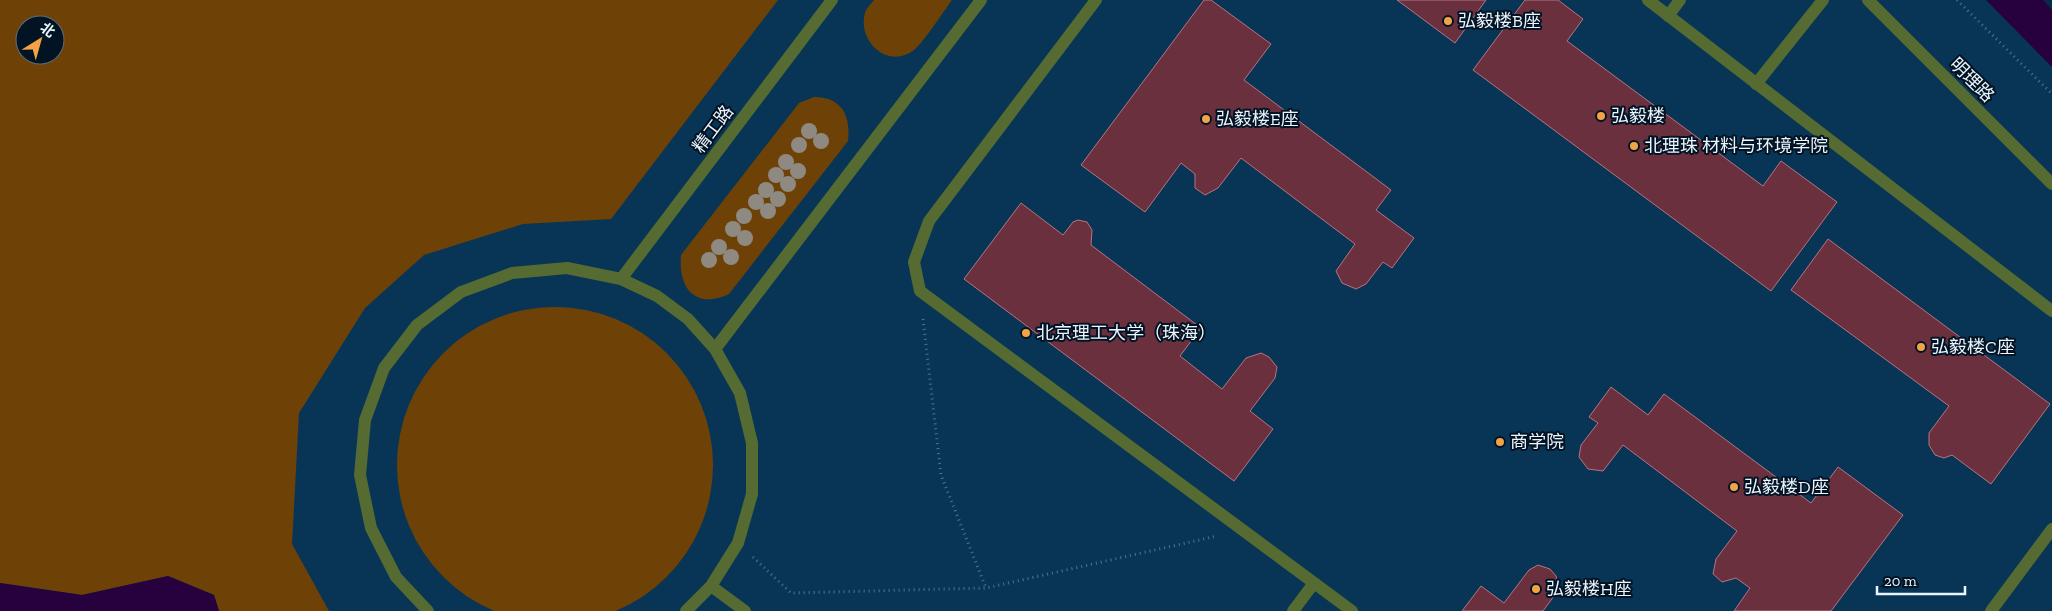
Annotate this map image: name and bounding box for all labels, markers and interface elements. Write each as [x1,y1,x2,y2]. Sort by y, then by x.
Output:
place label: 弘毅楼B座 [1458,10,1541,32]
north arrow [15,15,65,65]
marker: 弘毅楼B座 [1442,15,1454,27]
text: 北 [37,19,58,41]
street label: 明理路 [1945,53,1999,107]
street label: 精工路 [688,101,738,157]
place label: 弘毅楼 [1611,105,1665,127]
place label: 弘毅楼E座 [1216,108,1299,130]
marker: 弘毅楼 [1595,110,1607,122]
marker: 弘毅楼E座 [1200,113,1212,125]
place label: 北理珠 材料与环境学院 [1644,135,1828,157]
marker: 北理珠 材料与环境学院 [1628,140,1640,152]
place label: 北京理工大学（珠海） [1036,322,1216,344]
marker: 北京理工大学（珠海） [1020,327,1032,339]
place label: 弘毅楼C座 [1931,336,2015,358]
marker: 弘毅楼C座 [1915,341,1927,353]
place label: 商学院 [1510,431,1564,453]
marker: 商学院 [1494,436,1506,448]
place label: 弘毅楼D座 [1744,476,1829,498]
marker: 弘毅楼D座 [1728,481,1740,493]
scale bar [1877,564,1964,596]
text: 20 m [1884,572,1917,590]
place label: 弘毅楼H座 [1546,578,1632,600]
marker: 弘毅楼H座 [1530,583,1542,595]

